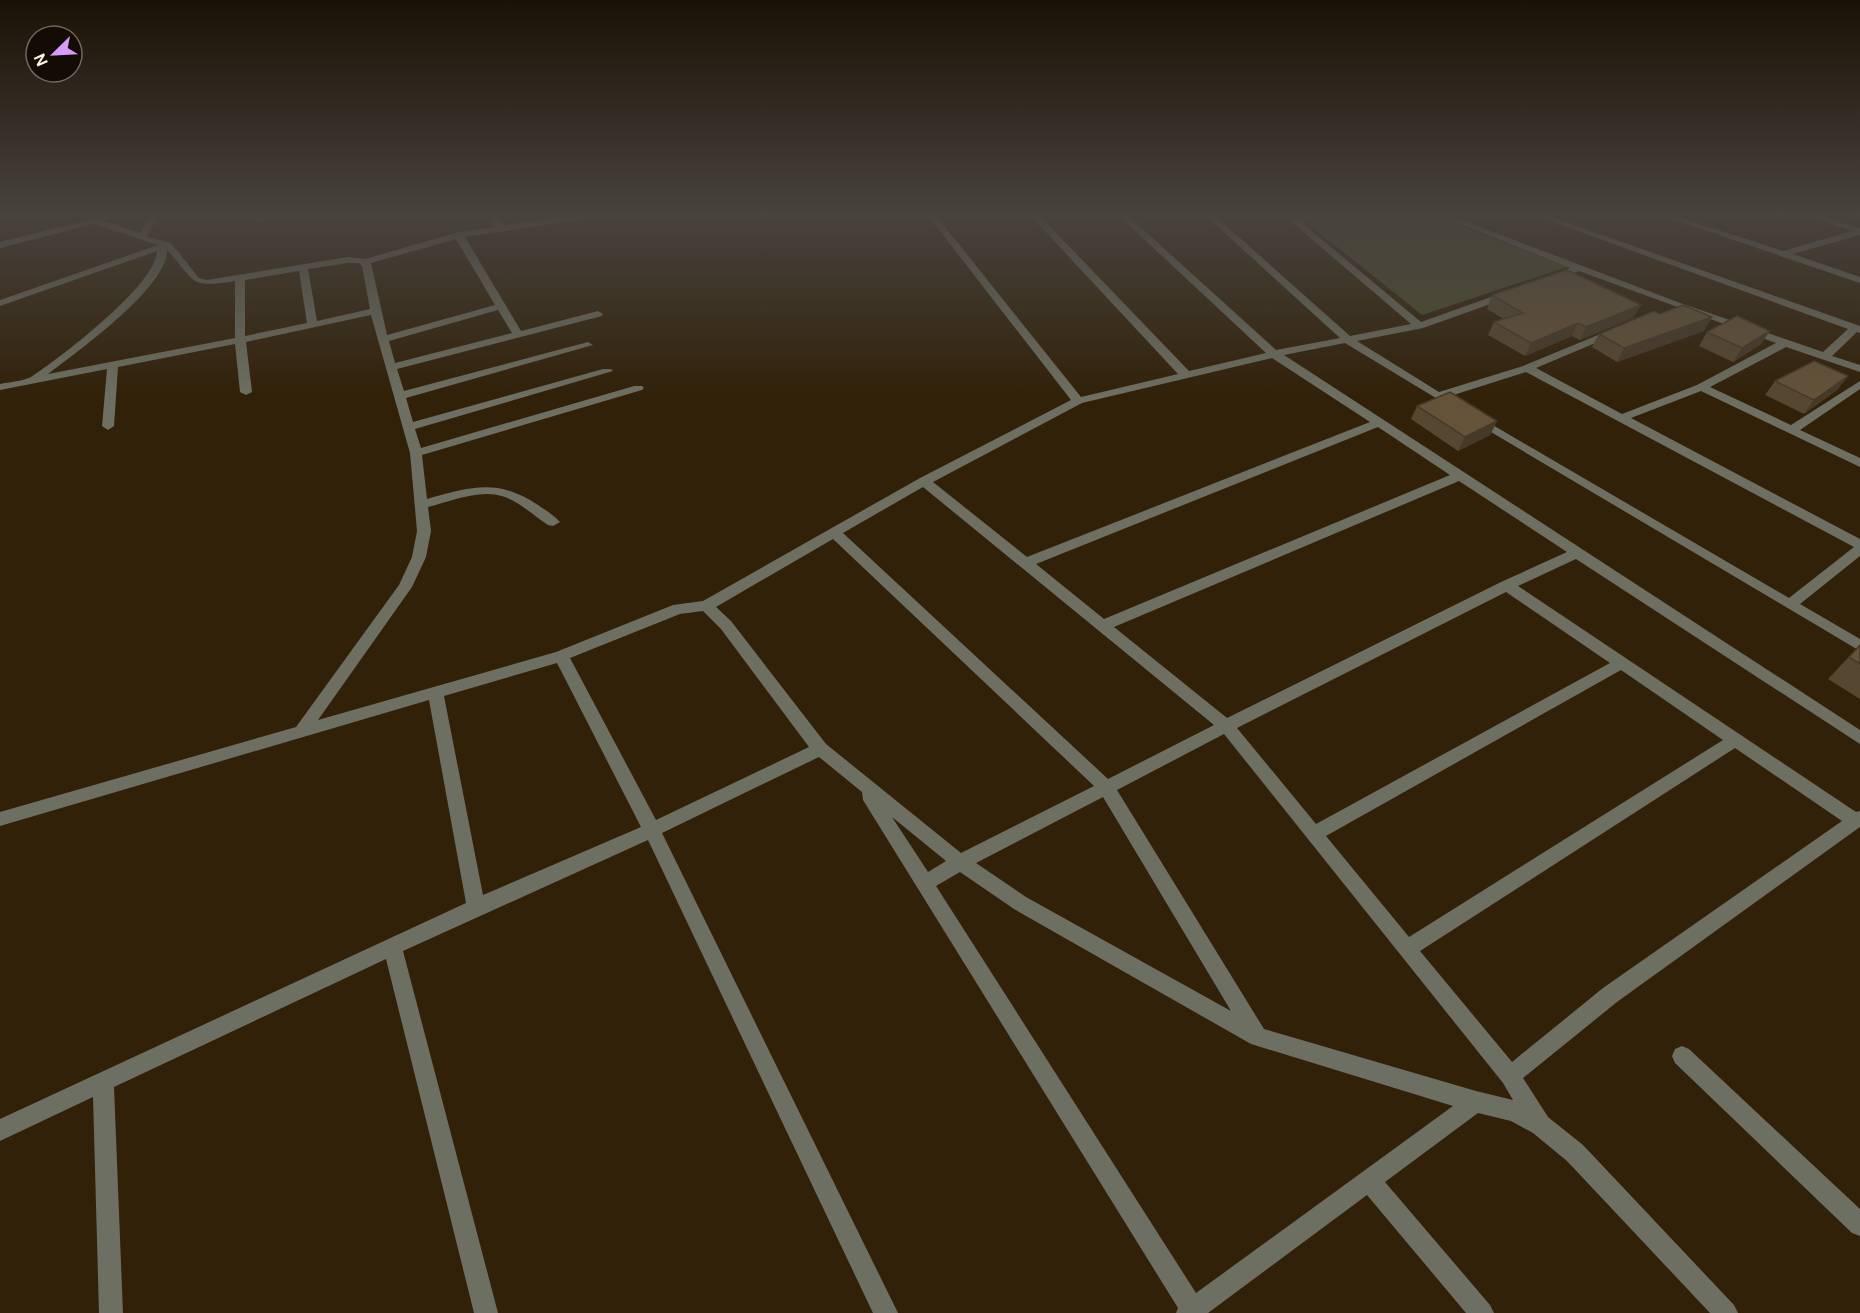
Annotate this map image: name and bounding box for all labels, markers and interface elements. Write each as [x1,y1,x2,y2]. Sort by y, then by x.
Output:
north arrow [24,24,84,84]
text: N [29,50,53,69]

